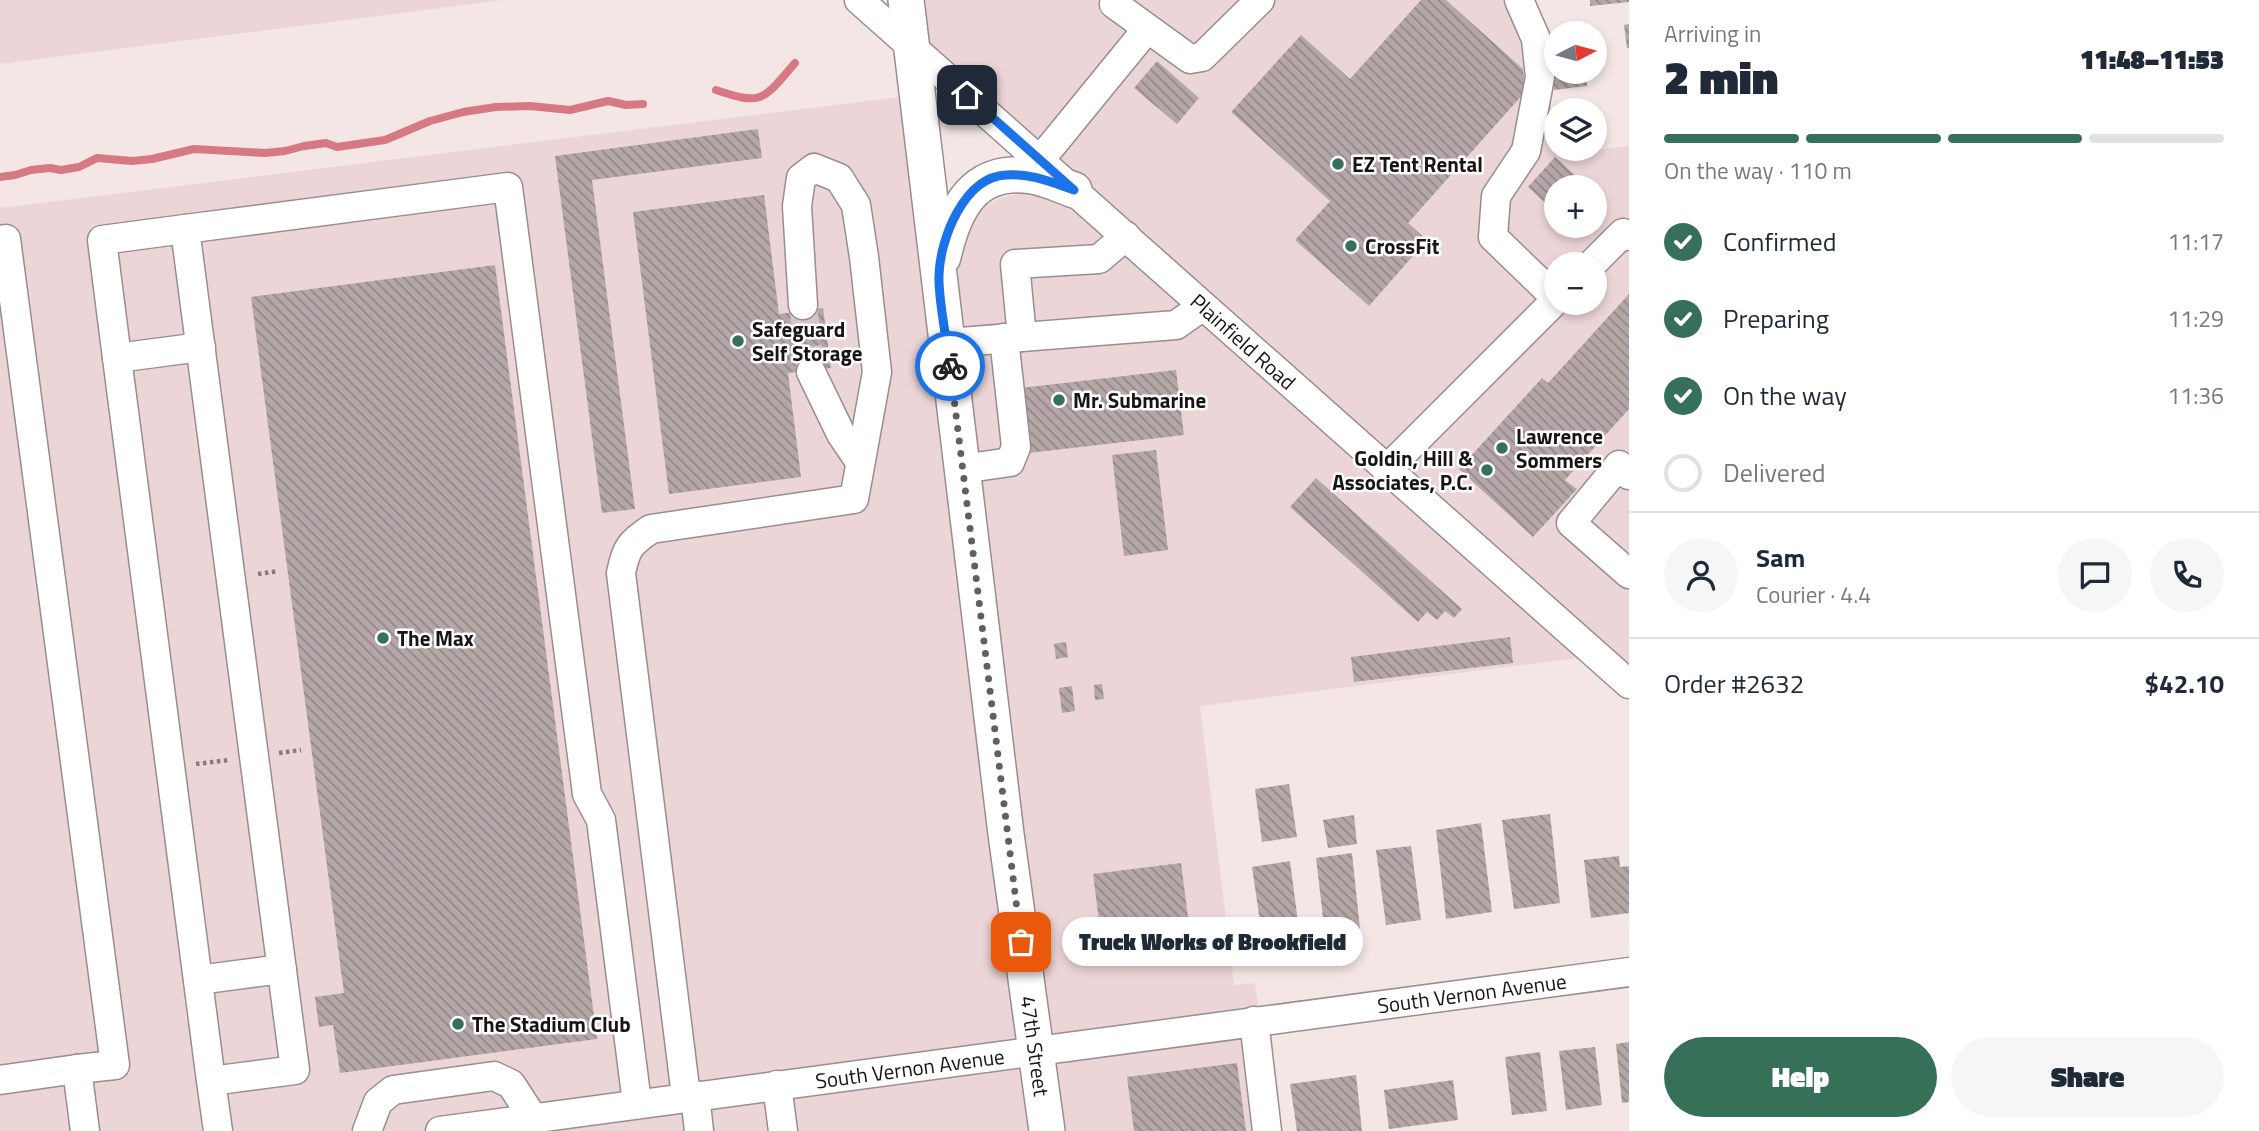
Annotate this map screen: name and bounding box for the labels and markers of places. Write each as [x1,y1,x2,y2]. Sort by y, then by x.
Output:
pin [937,65,997,125]
place label: EZ Tent Rental [1352,148,1483,180]
marker: EZ Tent Rental [1330,156,1346,172]
place label: CrossFit [1365,230,1440,262]
marker: CrossFit [1343,238,1359,254]
place label: Safeguard Self Storage [752,313,863,369]
marker: Safeguard Self Storage [730,333,746,349]
place label: Mr. Submarine [1073,384,1206,416]
marker: Mr. Submarine [1051,392,1067,408]
place label: Lawrence Sommers [1516,420,1603,476]
marker: Lawrence Sommers [1494,440,1510,456]
place label: Goldin, Hill & Associates, P.C. [1332,442,1473,498]
marker: Goldin, Hill & Associates, P.C. [1479,462,1495,478]
place label: The Max [397,622,474,654]
marker: The Max [375,630,391,646]
pin [991,912,1051,972]
callout: Truck Works of Brookfield [1063,918,1364,967]
place label: The Stadium Club [472,1008,631,1040]
marker: The Stadium Club [450,1016,466,1032]

